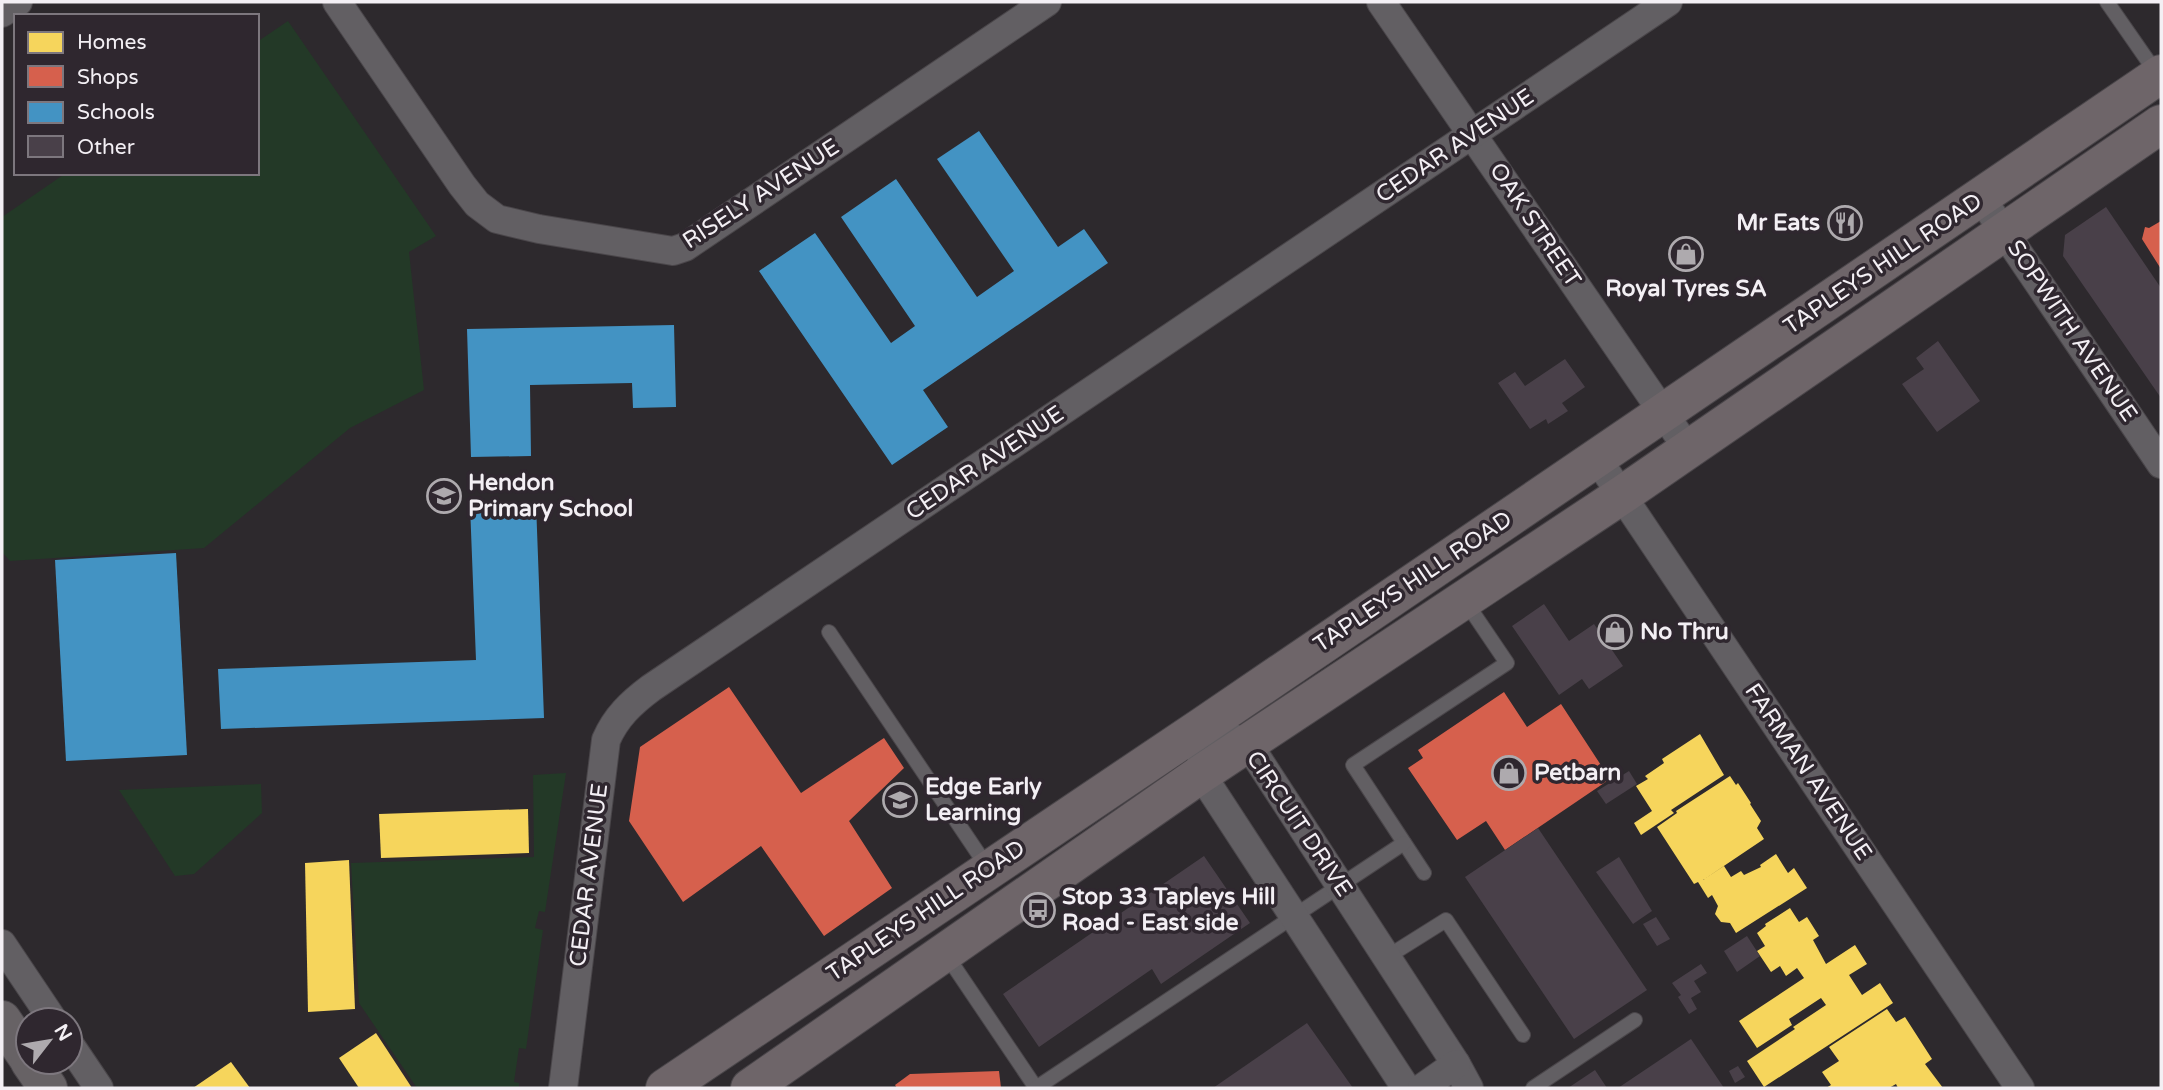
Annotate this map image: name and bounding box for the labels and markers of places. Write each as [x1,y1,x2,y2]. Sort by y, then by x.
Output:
restaurant icon: Mr Eats [1826,204,1864,242]
place label: Mr Eats [1736,209,1820,237]
shop icon: Royal Tyres SA [1667,235,1705,273]
place label: Royal Tyres SA [1605,275,1767,303]
place label: Hendon Primary School [468,469,633,523]
school or university icon: Hendon Primary School [425,477,463,515]
shop icon: No Thru [1596,613,1634,651]
place label: No Thru [1640,618,1729,646]
shop icon: Petbarn [1490,754,1528,792]
place label: Petbarn [1534,759,1621,787]
place label: Edge Early Learning [925,773,1042,827]
school or university icon: Edge Early Learning [881,781,919,819]
place label: Stop 33 Tapleys Hill Road - East side [1062,883,1276,937]
bus stop icon: Stop 33 Tapleys Hill Road - East side [1019,891,1057,929]

